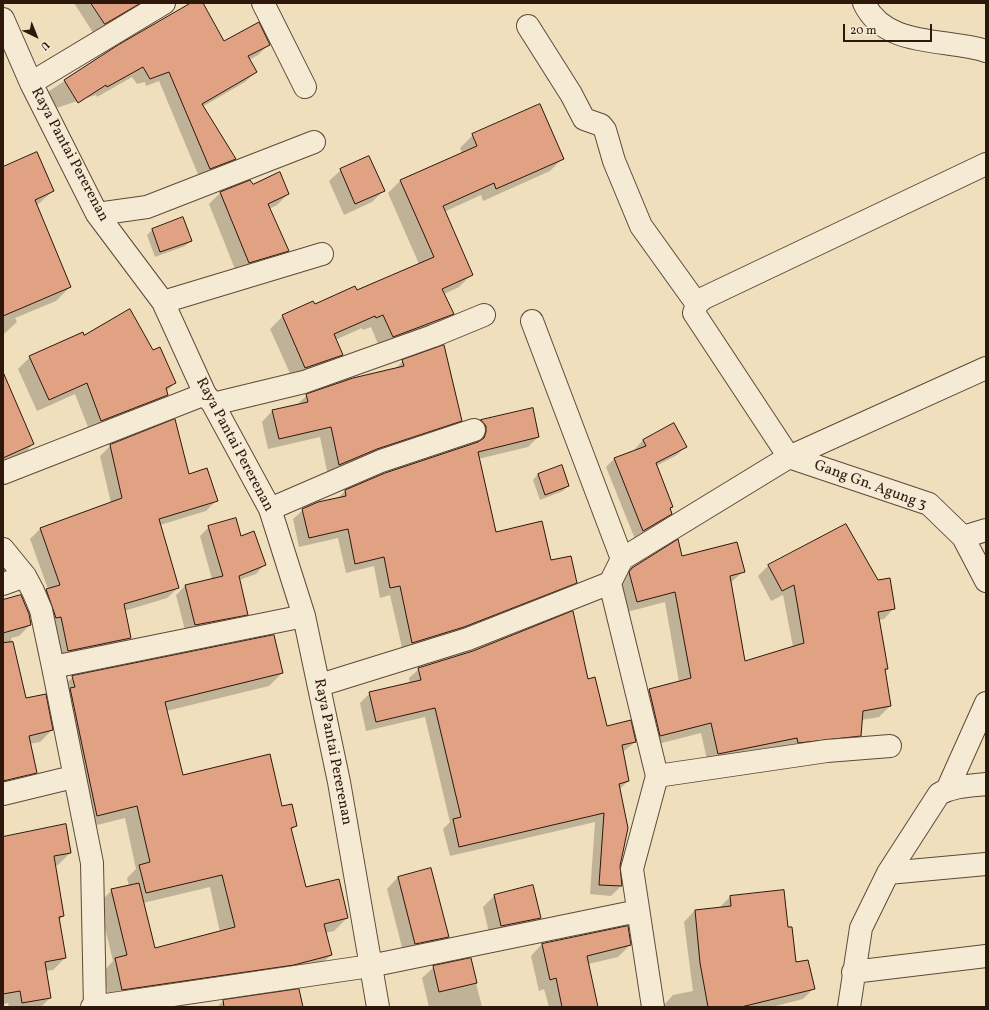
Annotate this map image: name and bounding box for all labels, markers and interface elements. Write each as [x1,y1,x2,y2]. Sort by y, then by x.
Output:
north arrow [16,16,56,56]
scale bar [845,16,934,42]
text: 20 m [850,23,877,39]
text: U [37,37,52,53]
street label: Raya Pantai Pererenan [26,85,112,225]
street label: Raya Pantai Pererenan [191,375,277,515]
street label: Gang Gn. Agung 3 [811,457,929,515]
street label: Raya Pantai Pererenan [309,677,355,827]

